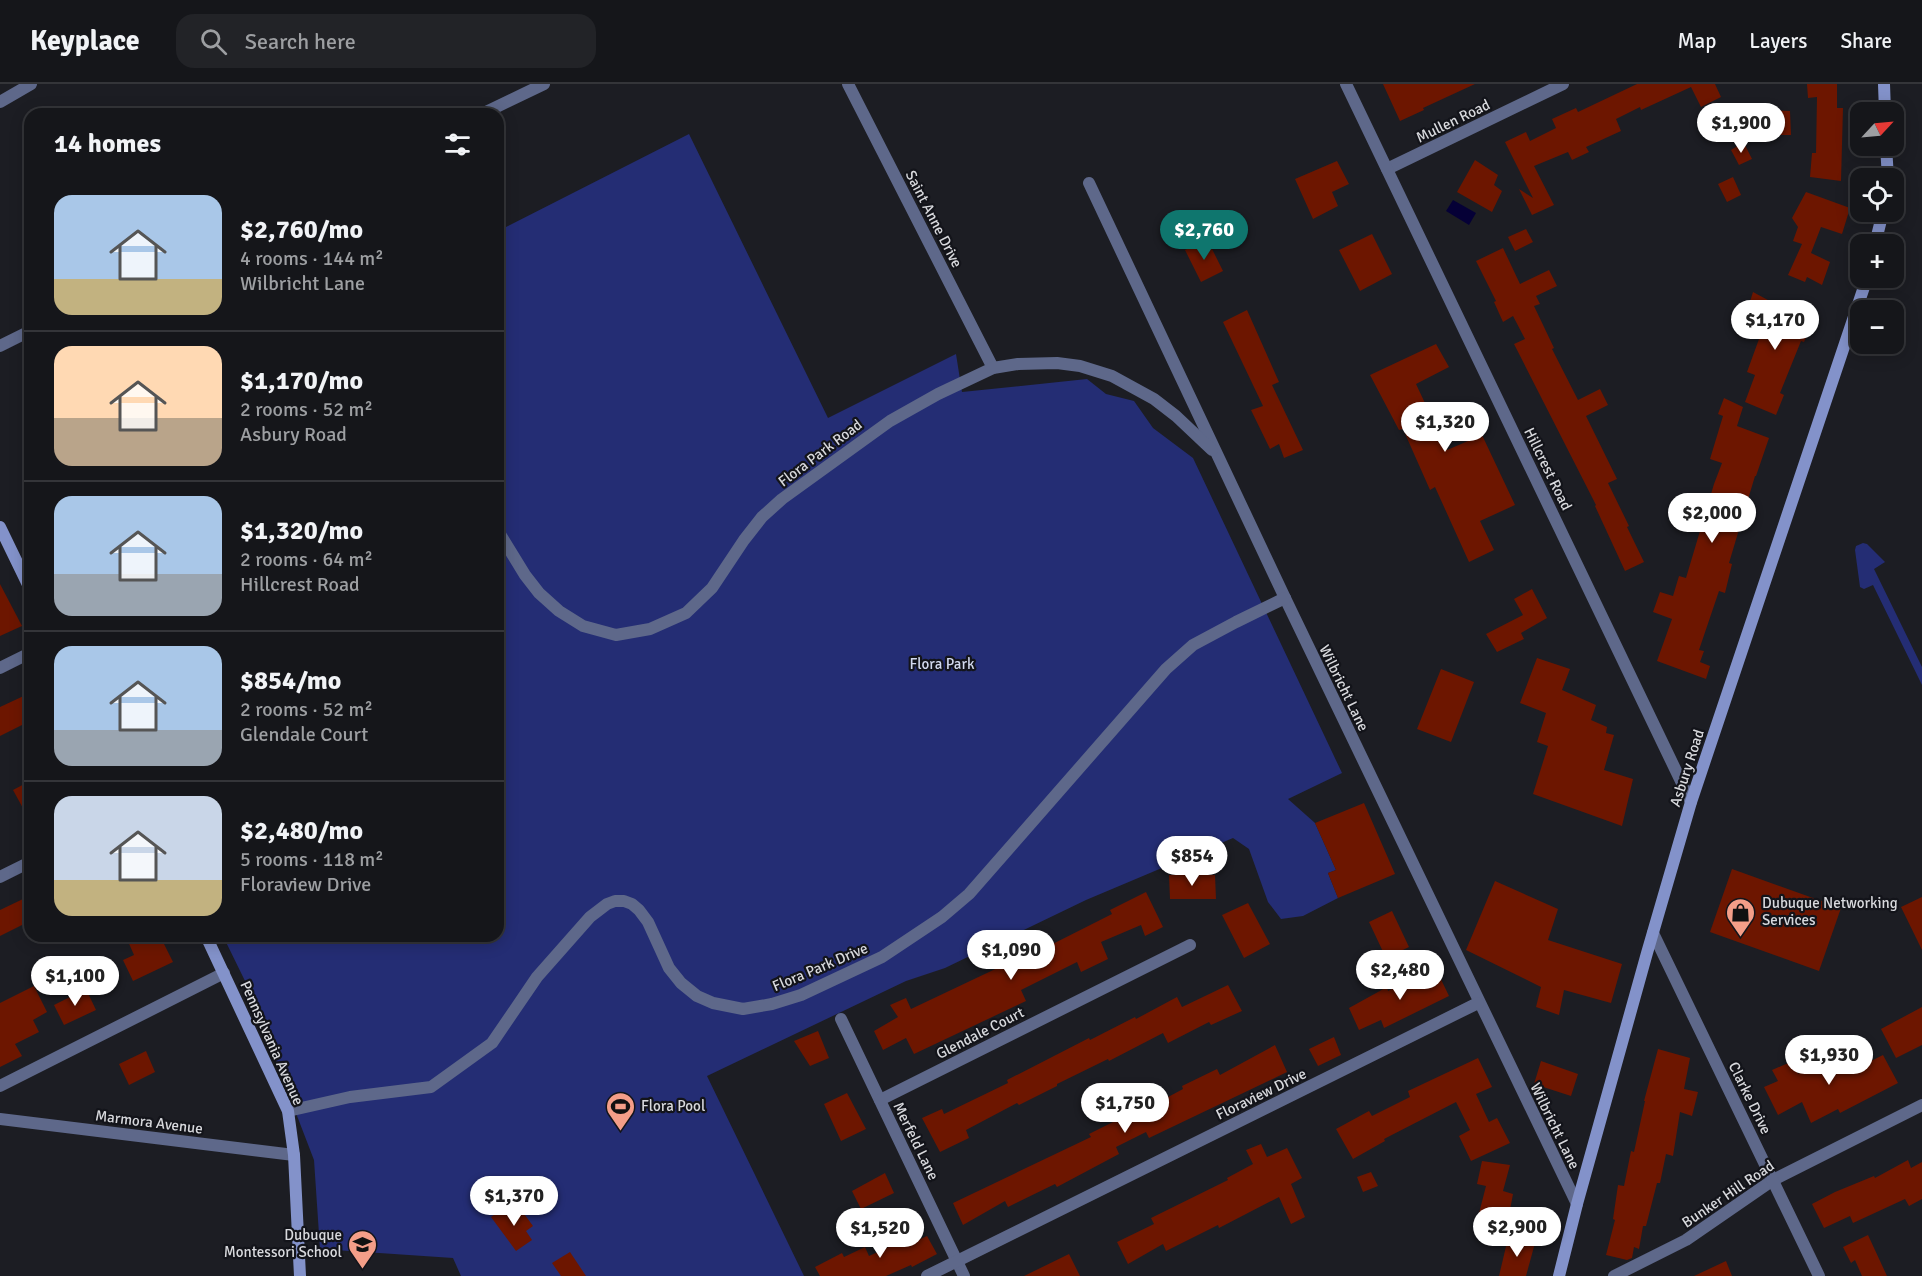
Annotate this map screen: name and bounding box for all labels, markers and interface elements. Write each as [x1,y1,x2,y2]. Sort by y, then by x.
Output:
search box [176,14,596,68]
text: Keyplace [30,24,140,58]
icon: search [197,25,230,58]
text: Search here [245,28,356,55]
text: Map [1678,28,1716,54]
text: Layers [1749,28,1807,54]
text: Share [1840,28,1892,54]
street label: Mullen Road [1413,95,1493,147]
north arrow [1850,102,1904,156]
map controls [1850,102,1904,354]
pin: $1,900 [1692,103,1790,154]
text: $1,900 [1711,110,1771,135]
text: 14 homes [54,128,161,160]
icon: filters [441,128,474,161]
street label: Saint Anne Drive [902,167,966,271]
button: locate [1850,168,1904,222]
pin: $2,760 [1155,210,1253,261]
text: $2,760/mo [240,214,363,246]
text: $2,760 [1174,217,1234,242]
icon: home [102,219,174,291]
button: + [1850,234,1904,288]
text: 4 rooms · 144 m² [240,246,384,271]
text: Wilbricht Lane [240,271,365,296]
pin: $1,170 [1726,300,1824,351]
button: − [1850,300,1904,354]
text: $1,170 [1745,307,1805,332]
text: $1,170/mo [240,365,363,397]
icon: home [102,370,174,442]
text: 2 rooms · 52 m² [240,397,373,422]
pin: $1,320 [1396,402,1494,453]
text: $1,320 [1415,409,1475,434]
street label: Flora Park Road [774,416,866,490]
text: Asbury Road [240,422,347,447]
street label: Hillcrest Road [1520,425,1576,513]
pin: $2,000 [1663,493,1761,544]
text: $2,000 [1682,500,1742,525]
text: $1,320/mo [240,515,363,547]
icon: home [102,520,174,592]
text: 2 rooms · 64 m² [240,547,373,572]
text: Hillcrest Road [240,572,360,597]
street label: Wilbricht Lane [1315,642,1373,734]
park label: Flora Park [909,655,975,673]
text: $854/mo [240,665,341,697]
icon: home [102,670,174,742]
text: 2 rooms · 52 m² [240,697,373,722]
text: Glendale Court [240,722,368,747]
street label: Asbury Road [1666,727,1708,809]
text: $2,480/mo [240,815,363,847]
icon: home [102,820,174,892]
pin: $854 [1156,836,1228,887]
text: $854 [1170,843,1214,868]
text: 5 rooms · 118 m² [240,847,384,872]
text: Floraview Drive [240,872,371,897]
place label: Dubuque Networking Services [1762,894,1898,929]
shop icon: Dubuque Networking Services [1725,896,1757,938]
pin: $1,090 [962,930,1060,981]
text: $1,090 [981,937,1041,962]
street label: Flora Park Drive [770,939,870,995]
pin: $2,480 [1351,950,1449,1001]
pin: $1,100 [26,956,124,1007]
text: $2,480 [1370,957,1430,982]
text: $1,100 [45,963,105,988]
street label: Pennsylvania Avenue [236,978,308,1108]
street label: Glendale Court [933,1003,1027,1063]
pin: $1,930 [1780,1035,1878,1086]
text: $1,930 [1799,1042,1859,1067]
street label: Clarke Drive [1725,1059,1775,1137]
street label: Floraview Drive [1213,1064,1309,1124]
street label: Wilbricht Lane [1526,1080,1584,1172]
pin: $1,750 [1076,1083,1174,1134]
sports icon: Flora Pool [604,1090,636,1132]
text: $1,750 [1095,1090,1155,1115]
place label: Flora Pool [641,1097,705,1115]
street label: Merfeld Lane [889,1099,943,1183]
street label: Marmora Avenue [94,1106,204,1138]
street label: Bunker Hill Road [1679,1157,1778,1231]
pin: $1,370 [465,1176,563,1227]
text: $1,370 [484,1183,544,1208]
pin: $2,900 [1468,1207,1566,1258]
pin: $1,520 [831,1208,929,1259]
text: $2,900 [1487,1214,1547,1239]
text: $1,520 [850,1215,910,1240]
place label: Dubuque Montessori School [224,1226,342,1261]
school or university icon: Dubuque Montessori School [347,1228,379,1270]

